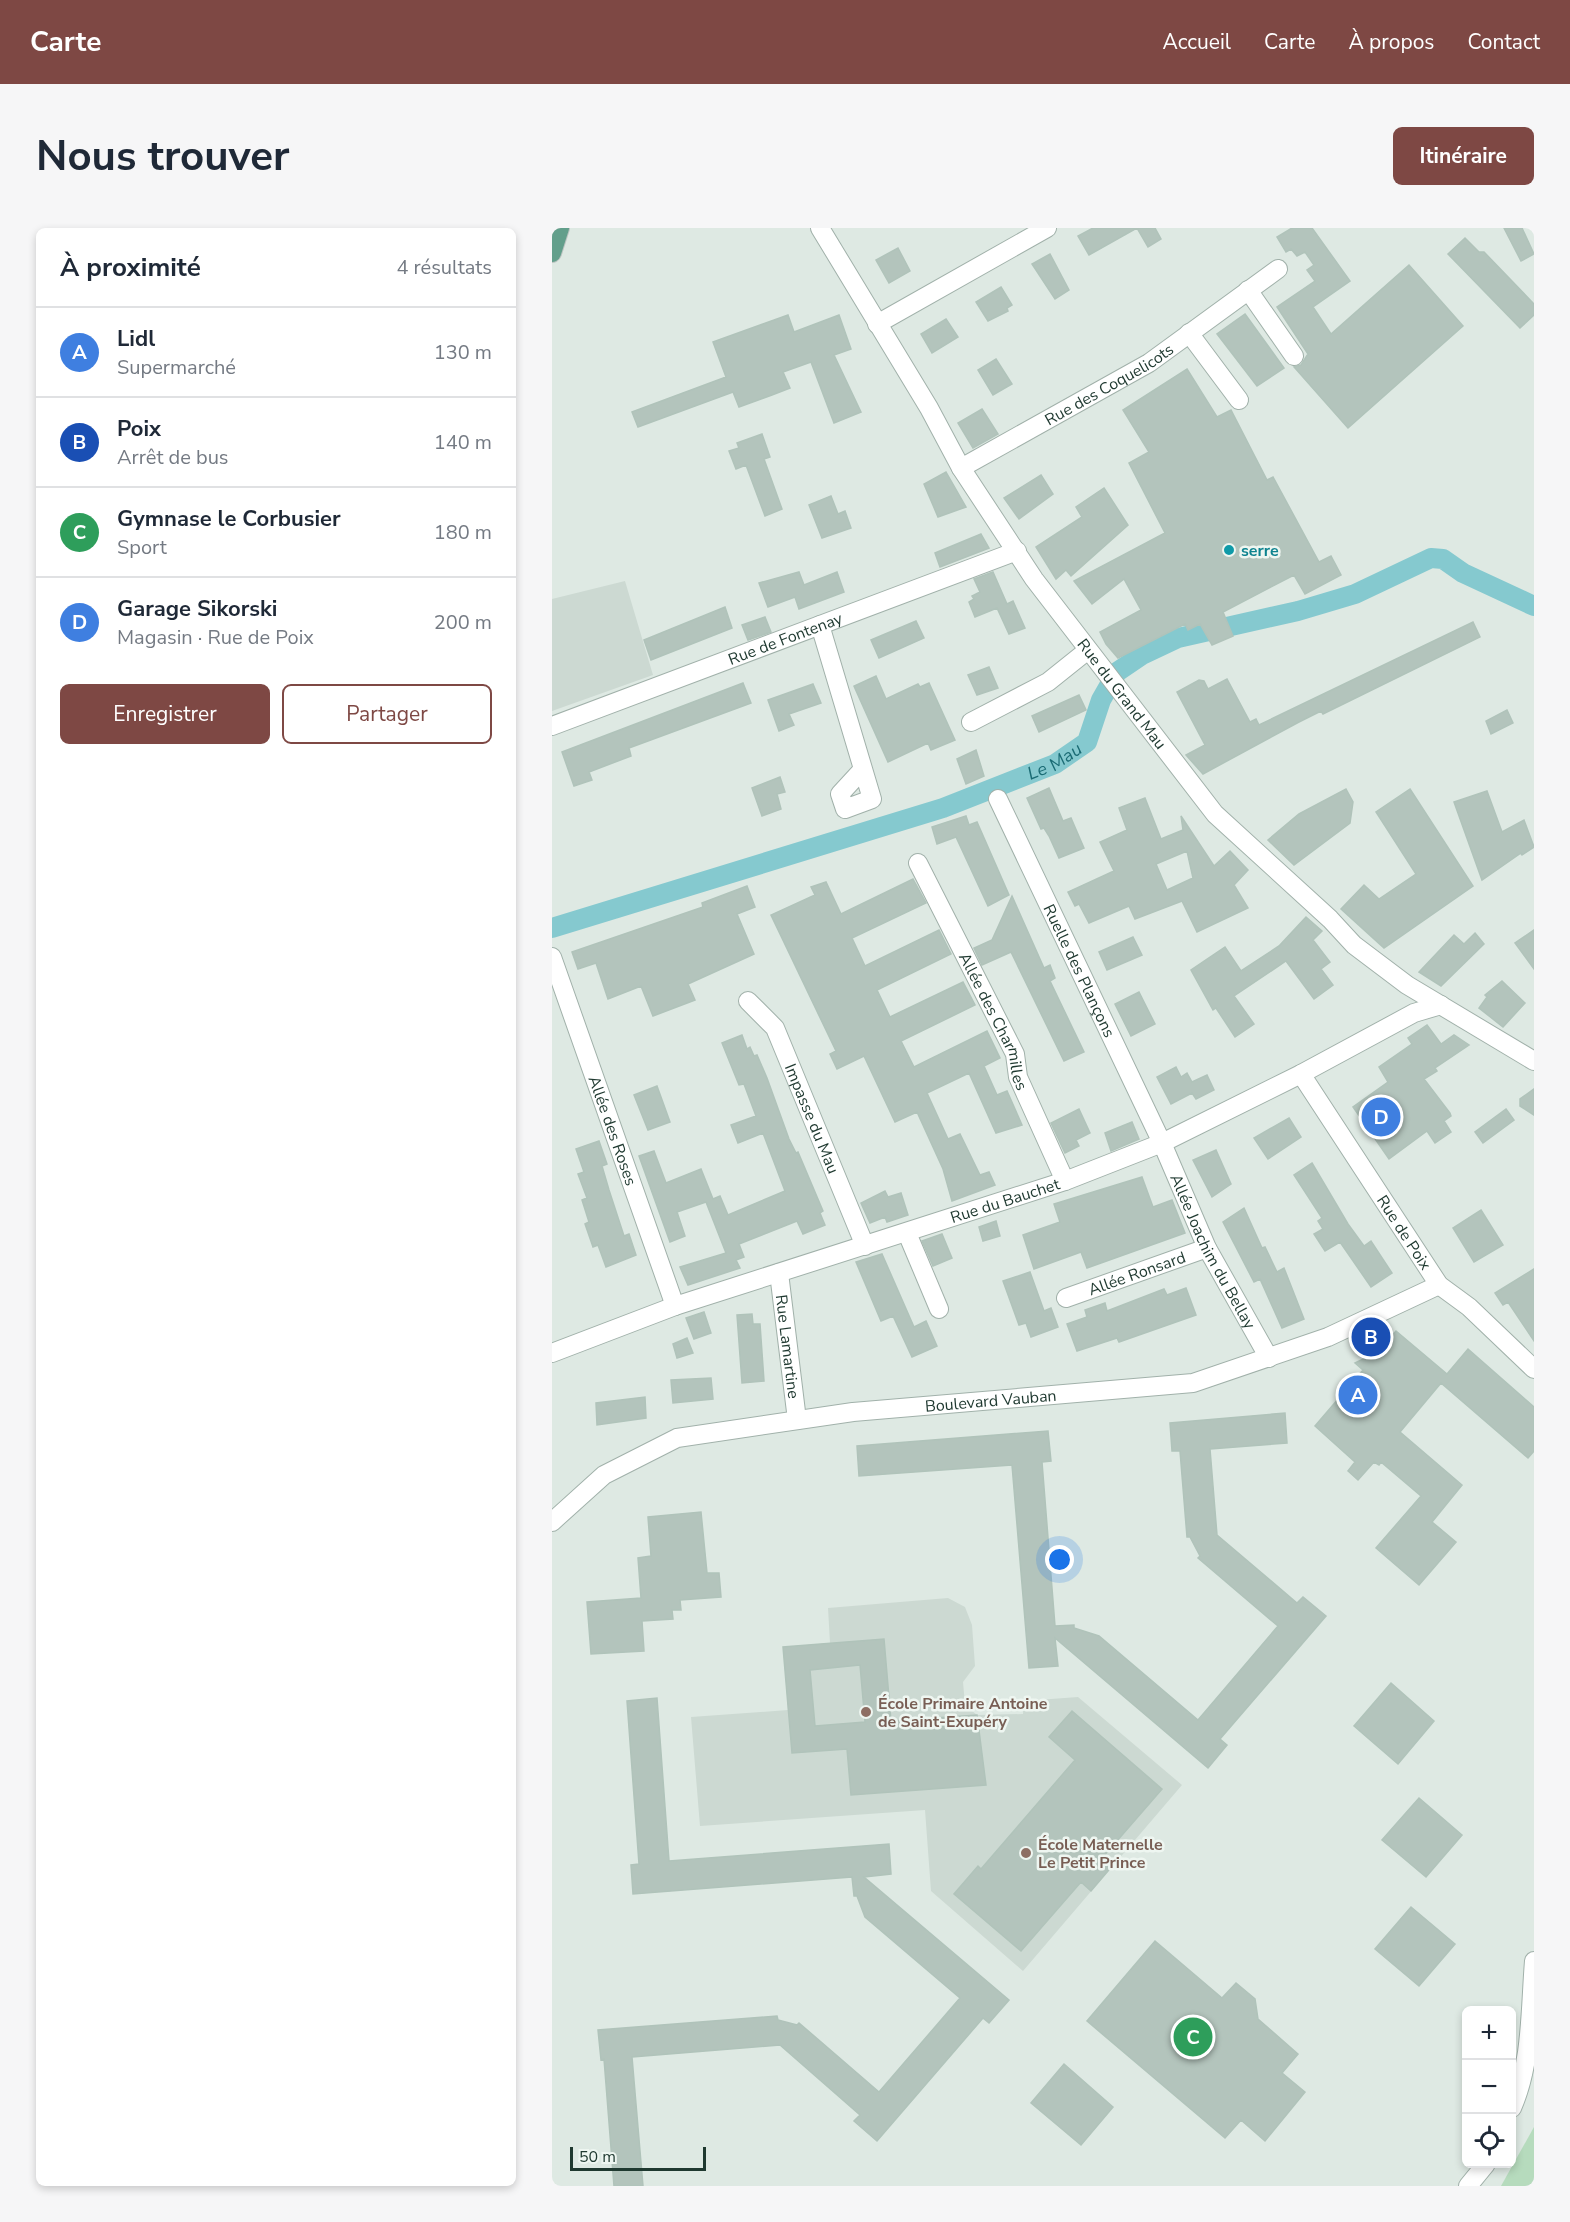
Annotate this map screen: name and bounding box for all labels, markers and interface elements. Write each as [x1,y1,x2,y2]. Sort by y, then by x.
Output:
text: Carte [30,23,101,61]
text: Accueil [1162,28,1231,56]
text: Carte [1264,28,1315,56]
text: À propos [1348,28,1434,56]
text: Contact [1467,28,1540,56]
button: Itinéraire [1393,127,1534,185]
text: Nous trouver [36,128,289,185]
text: À proximité [60,250,201,285]
text: 4 résultats [396,254,492,281]
text: Lidl [117,324,155,354]
text: A [72,339,87,366]
text: 130 m [434,339,492,366]
street label: Rue des Coquelicots [1041,339,1178,431]
text: Supermarché [117,354,236,381]
text: Poix [117,414,161,444]
text: B [73,429,86,456]
text: 140 m [434,429,492,456]
text: Arrêt de bus [117,444,228,471]
text: Gymnase le Corbusier [117,504,341,534]
text: C [73,519,86,546]
text: 180 m [434,519,492,546]
text: Sport [117,534,167,561]
place label: serre [1241,540,1279,562]
marker: serre [1222,543,1236,557]
text: Garage Sikorski [117,594,277,624]
street label: Rue de Fontenay [725,607,846,671]
text: D [72,609,87,636]
text: 200 m [434,609,492,636]
text: Magasin · Rue de Poix [117,624,314,651]
street label: Rue du Grand Mau [1072,634,1171,754]
button: Enregistrer [60,684,270,744]
button: Partager [282,684,492,744]
water label: Le Mau [1024,737,1087,786]
street label: Ruelle des Plançons [1038,901,1120,1041]
street label: Allée des Charmilles [953,949,1033,1094]
street label: Impasse du Mau [779,1060,844,1177]
street label: Allée des Roses [583,1073,642,1189]
pin: D [1362,1094,1400,1140]
street label: Allée Joachim du Bellay [1165,1171,1261,1334]
street label: Rue du Bauchet [948,1173,1063,1229]
street label: Rue de Poix [1371,1191,1436,1275]
street label: Allée Ronsard [1085,1246,1189,1301]
street label: Rue Lamartine [770,1293,804,1400]
pin: B [1352,1314,1390,1360]
pin: A [1338,1372,1378,1418]
street label: Boulevard Vauban [924,1385,1057,1418]
your location [1045,1545,1074,1574]
place label: École Primaire Antoine de Saint-Exupéry [878,1693,1048,1733]
marker: École Primaire Antoine de Saint-Exupéry [859,1705,873,1719]
place label: École Maternelle Le Petit Prince [1038,1834,1163,1874]
marker: École Maternelle Le Petit Prince [1019,1846,1033,1860]
map controls [1462,2006,1516,2168]
button: + [1462,2006,1516,2060]
pin: C [1174,2014,1212,2060]
button: − [1462,2060,1516,2114]
button: locate [1462,2114,1516,2168]
scale bar [570,2144,706,2172]
text: 50 m [579,2146,616,2168]

